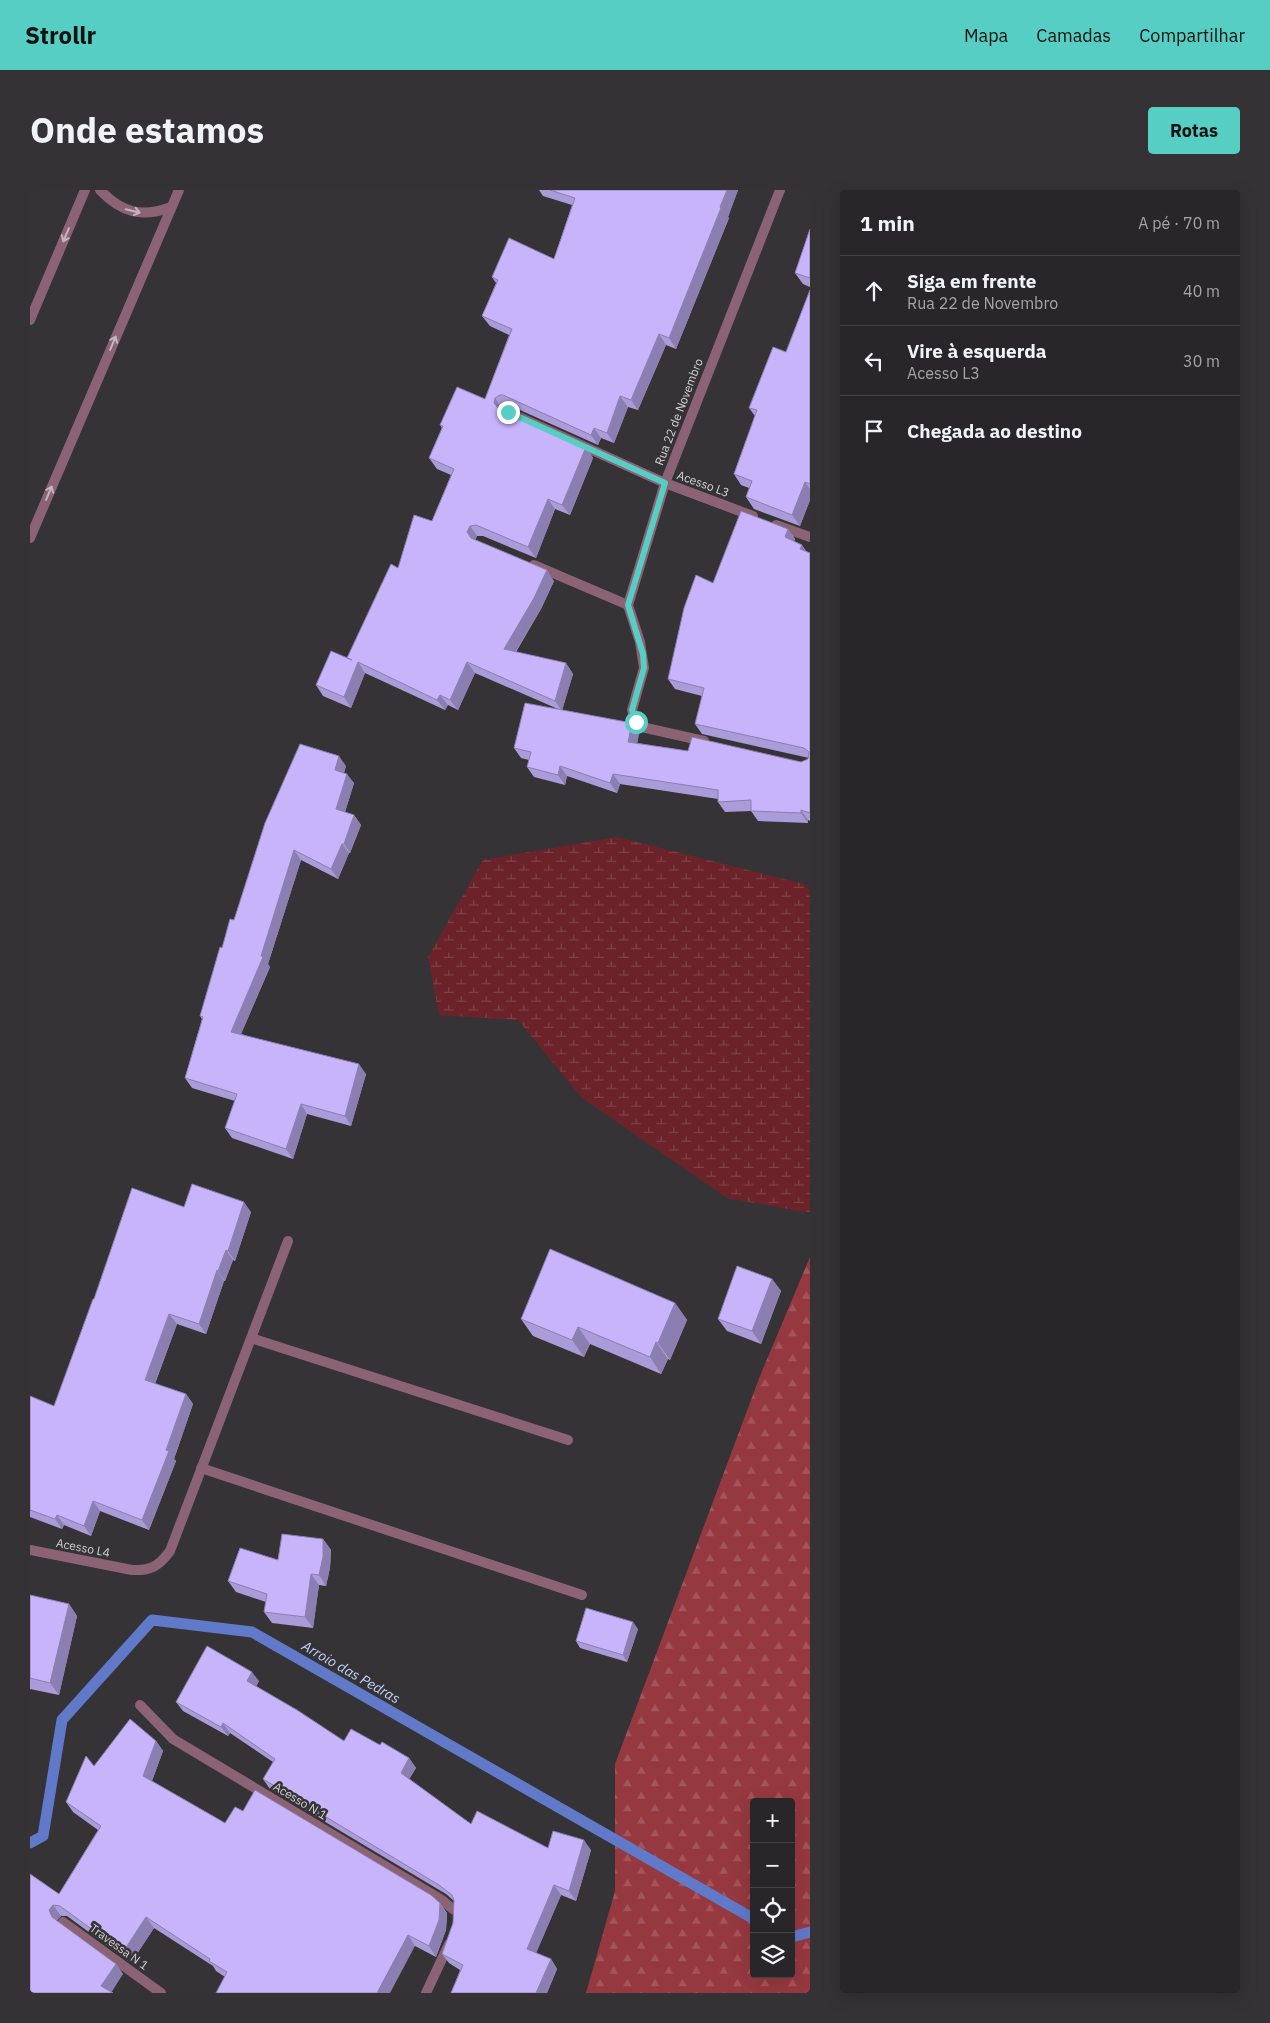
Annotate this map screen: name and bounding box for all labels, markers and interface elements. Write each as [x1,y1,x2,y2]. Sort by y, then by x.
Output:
text: Strollr [25,19,96,51]
text: Mapa [964,24,1008,47]
text: Camadas [1036,24,1111,47]
text: Compartilhar [1139,24,1245,47]
text: Onde estamos [30,107,264,153]
button: Rotas [1148,107,1240,154]
one-way arrow [124,207,140,216]
text: 1 min [860,209,915,237]
text: A pé · 70 m [1138,213,1220,233]
one-way arrow [61,227,71,242]
text: Siga em frente [907,269,1037,293]
icon: ahead [860,277,888,305]
text: 40 m [1183,281,1220,301]
text: Rua 22 de Novembro [907,293,1058,313]
one-way arrow [109,336,118,351]
text: Vire à esquerda [907,339,1047,363]
icon: left [860,347,888,375]
text: 30 m [1183,351,1220,371]
street label: Rua 22 de Novembro [651,356,706,467]
text: Acesso L3 [907,363,980,383]
route end [497,401,520,424]
icon: arrive [860,417,888,445]
text: Chegada ao destino [907,419,1082,443]
street label: Acesso L3 [675,467,731,500]
one-way arrow [45,486,55,501]
route start [625,711,648,734]
street label: Acesso L4 [55,1535,111,1560]
water label: Arroio das Pedras [298,1636,404,1708]
street label: Acesso N 1 [271,1779,330,1822]
map controls [750,1798,795,1978]
button: + [750,1798,795,1843]
button: − [750,1843,795,1888]
button: locate [750,1888,795,1933]
street label: Travessa N 1 [87,1920,152,1973]
button: layers [750,1933,795,1978]

